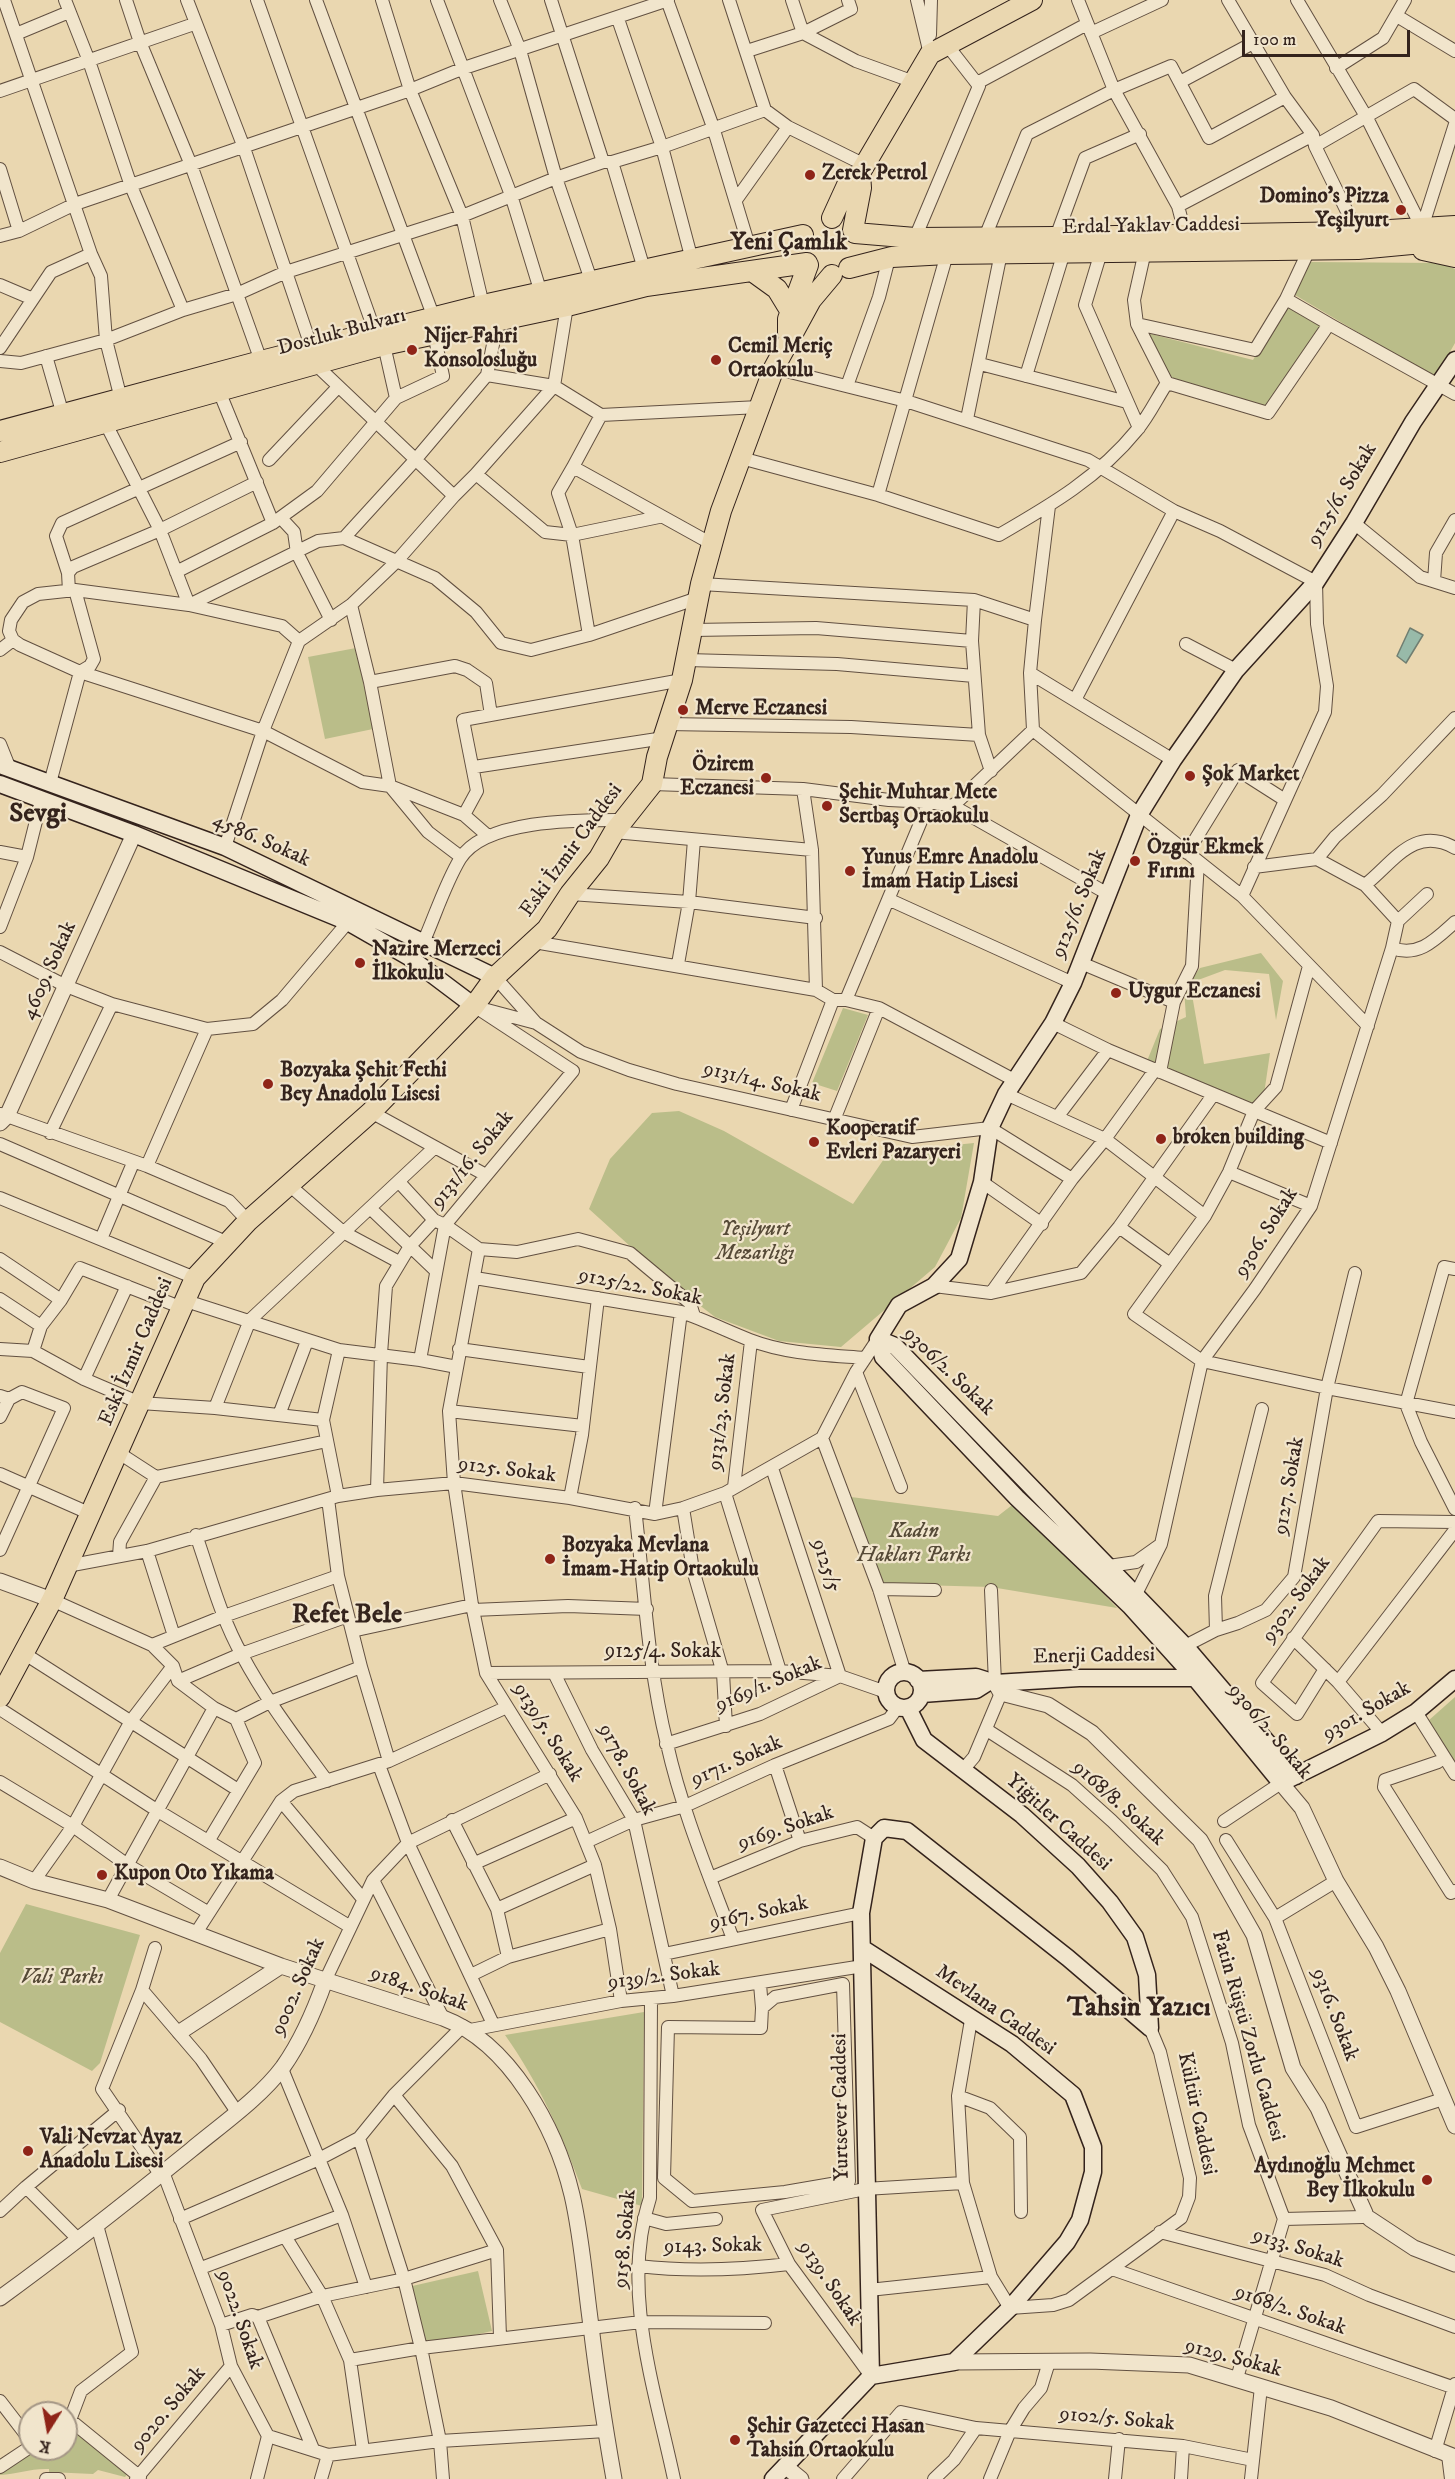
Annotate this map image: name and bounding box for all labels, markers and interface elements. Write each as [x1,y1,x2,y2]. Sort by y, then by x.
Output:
scale bar [1245,18,1413,56]
text: 100 m [1253,29,1296,51]
place label: Zerek Petrol [822,162,927,188]
marker: Zerek Petrol [803,168,817,182]
place label: Domino's Pizza Yeşilyurt [1259,185,1389,235]
marker: Domino's Pizza Yeşilyurt [1394,203,1408,217]
street label: Erdal Yaklav Caddesi [1062,213,1240,241]
district label: Yeni Çamlık [731,230,847,258]
street label: Dostluk Bulvarı [275,304,409,362]
place label: Nijer Fahri Konsolosluğu [424,325,537,375]
place label: Cemil Meriç Ortaokulu [728,335,833,385]
marker: Nijer Fahri Konsolosluğu [405,343,419,357]
marker: Cemil Meriç Ortaokulu [709,353,723,367]
street label: 9125/6. Sokak [1303,439,1383,551]
place label: Merve Eczanesi [695,697,827,723]
marker: Merve Eczanesi [676,703,690,717]
place label: Özirem Eczanesi [680,753,754,803]
place label: Şok Market [1202,763,1300,789]
marker: Şok Market [1183,769,1197,783]
marker: Özirem Eczanesi [759,771,773,785]
street label: Eski İzmir Caddesi [515,780,629,922]
place label: Şehit Muhtar Mete Sertbaş Ortaokulu [839,781,997,831]
district label: Sevgi [9,799,67,831]
marker: Şehit Muhtar Mete Sertbaş Ortaokulu [820,799,834,813]
street label: 4586. Sokak [208,808,314,874]
place label: Özgür Ekmek Fırını [1147,836,1264,886]
place label: Yunus Emre Anadolu İmam Hatip Lisesi [862,846,1038,896]
street label: 9125/6. Sokak [1047,846,1113,962]
marker: Özgür Ekmek Fırını [1128,854,1142,868]
marker: Yunus Emre Anadolu İmam Hatip Lisesi [843,864,857,878]
street label: 4609. Sokak [17,918,83,1024]
place label: Nazire Merzeci İlkokulu [372,938,501,988]
marker: Nazire Merzeci İlkokulu [353,956,367,970]
place label: Uygur Eczanesi [1128,980,1261,1006]
marker: Uygur Eczanesi [1109,986,1123,1000]
street label: 9131/14. Sokak [701,1057,823,1109]
place label: Bozyaka Şehit Fethi Bey Anadolu Lisesi [280,1059,447,1109]
marker: Bozyaka Şehit Fethi Bey Anadolu Lisesi [261,1077,275,1091]
street label: 9131/16. Sokak [426,1106,520,1214]
place label: Kooperatif Evleri Pazaryeri [826,1117,961,1167]
place label: broken building [1173,1126,1304,1152]
marker: broken building [1154,1132,1168,1146]
marker: Kooperatif Evleri Pazaryeri [807,1135,821,1149]
street label: 9306. Sokak [1230,1184,1304,1282]
park label: Yeşilyurt Mezarlığı [716,1218,794,1268]
street label: 9125/22. Sokak [576,1264,704,1312]
street label: Eski İzmir Caddesi [94,1274,180,1430]
street label: 9306/2. Sokak [897,1322,999,1422]
street label: 9131/23. Sokak [703,1352,743,1472]
street label: 9127. Sokak [1269,1435,1311,1537]
street label: 9125. Sokak [457,1452,557,1490]
park label: Kadın Hakları Parkı [857,1520,971,1570]
place label: Bozyaka Mevlana İmam-Hatip Ortaokulu [562,1534,759,1584]
street label: 9125/5 [805,1536,845,1596]
marker: Bozyaka Mevlana İmam-Hatip Ortaokulu [543,1552,557,1566]
street label: 9302. Sokak [1257,1552,1337,1648]
district label: Refet Bele [292,1600,402,1632]
street label: 9125/4. Sokak [605,1640,721,1666]
street label: Enerji Caddesi [1033,1643,1155,1671]
street label: 9169/1. Sokak [712,1651,826,1719]
street label: 9301. Sokak [1318,1677,1416,1747]
street label: 9139/5. Sokak [507,1679,587,1787]
street label: 9306/2. Sokak [1222,1679,1316,1785]
street label: 9178. Sokak [591,1720,661,1820]
street label: 9171. Sokak [687,1731,787,1793]
street label: 9168/8. Sokak [1066,1756,1170,1852]
street label: Yiğitler Caddesi [1000,1769,1116,1877]
street label: 9169. Sokak [735,1801,837,1857]
place label: Kupon Oto Yıkama [114,1862,274,1888]
marker: Kupon Oto Yıkama [95,1868,109,1882]
street label: 9167. Sokak [707,1891,811,1937]
street label: Fatin Rüştü Zorlu Caddesi [1205,1928,1289,2144]
street label: 9002. Sokak [266,1934,332,2040]
street label: 9139/2. Sokak [606,1958,722,1996]
street label: Mevlana Caddesi [930,1960,1060,2062]
street label: 9184. Sokak [367,1962,471,2018]
street label: 9316. Sokak [1305,1965,1363,2065]
park label: Vali Parkı [21,1966,103,1992]
district label: Tahsin Yazıcı [1067,1993,1211,2025]
street label: Yurtsever Caddesi [828,2033,856,2181]
street label: Kültür Caddesi [1171,2050,1221,2178]
place label: Vali Nevzat Ayaz Anadolu Lisesi [40,2126,182,2176]
marker: Vali Nevzat Ayaz Anadolu Lisesi [21,2144,35,2158]
place label: Aydınoğlu Mehmet Bey İlkokulu [1254,2155,1415,2205]
marker: Aydınoğlu Mehmet Bey İlkokulu [1420,2173,1434,2187]
street label: 9158. Sokak [609,2188,643,2290]
street label: 9133. Sokak [1249,2223,1347,2275]
street label: 9143. Sokak [664,2234,762,2260]
street label: 9139. Sokak [791,2237,867,2331]
street label: 9022. Sokak [210,2267,268,2373]
street label: 9168/2. Sokak [1231,2280,1349,2342]
street label: 9129. Sokak [1182,2334,1284,2384]
street label: 9020. Sokak [126,2362,212,2458]
north arrow [18,2401,78,2461]
street label: 9102/5. Sokak [1058,2402,1176,2438]
place label: Şehir Gazeteci Hasan Tahsin Ortaokulu [747,2415,925,2465]
marker: Şehir Gazeteci Hasan Tahsin Ortaokulu [728,2433,742,2447]
text: K [38,2436,52,2458]

